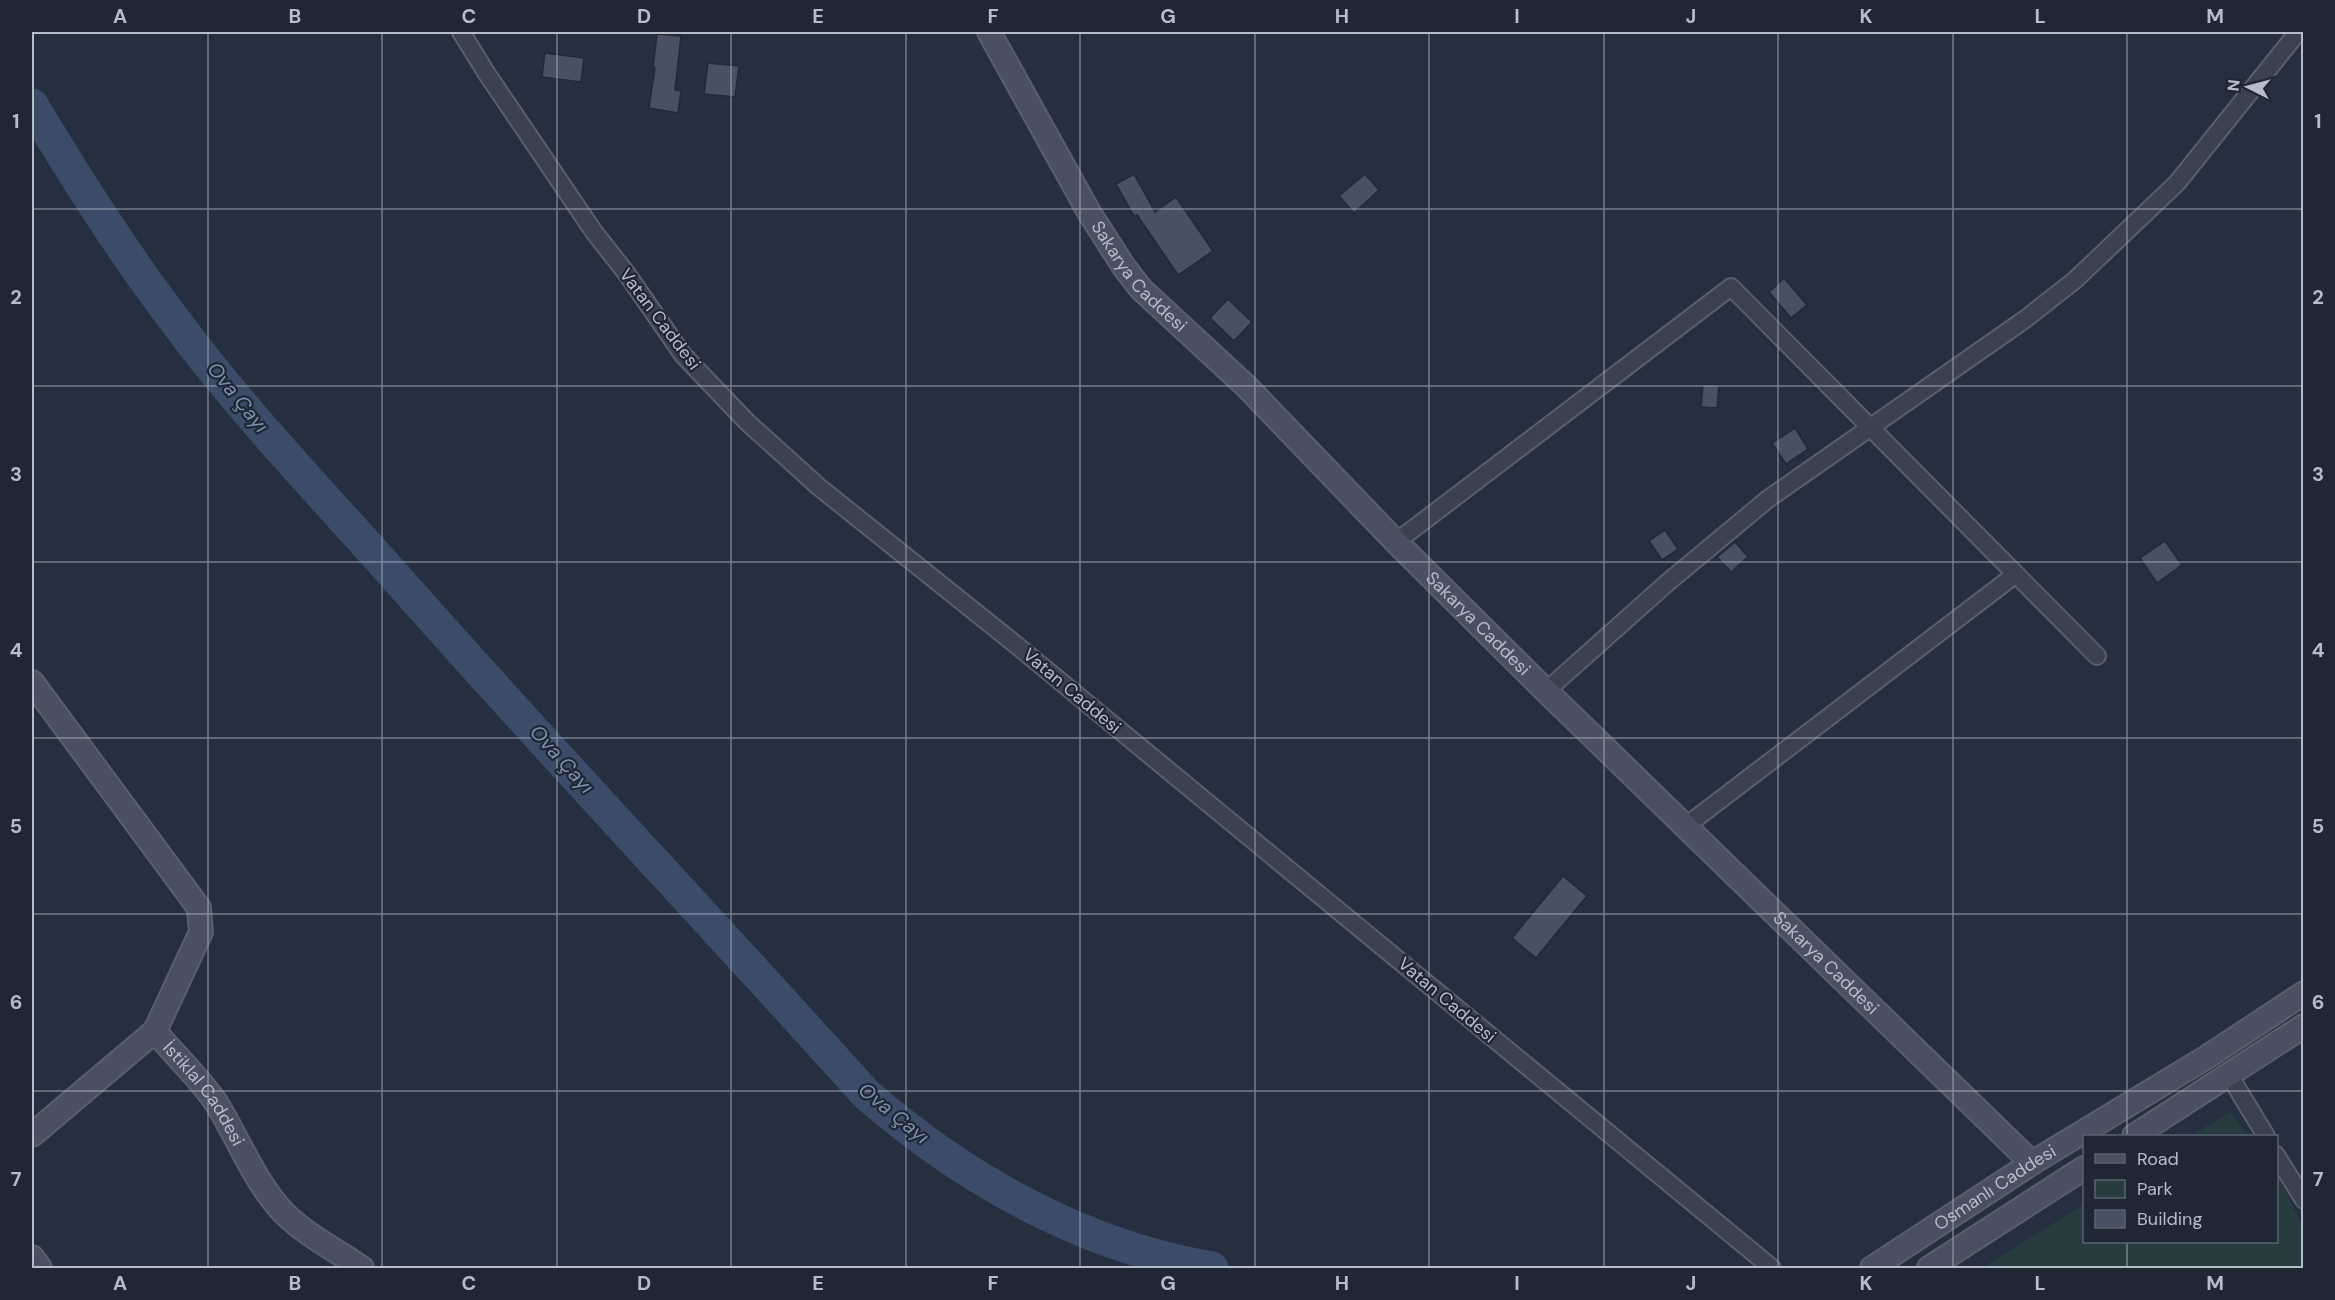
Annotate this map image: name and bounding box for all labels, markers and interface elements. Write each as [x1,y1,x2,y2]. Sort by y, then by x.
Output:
text: A [113,3,127,29]
text: B [289,3,301,29]
text: C [462,3,476,29]
text: D [637,3,651,29]
text: E [812,3,824,29]
text: F [987,3,999,29]
text: G [1160,3,1176,29]
text: H [1335,3,1349,29]
text: I [1514,3,1520,29]
text: J [1686,3,1696,29]
text: K [1859,3,1873,29]
text: L [2034,3,2046,29]
text: M [2206,3,2224,29]
north arrow [2218,57,2278,117]
text: N [2223,79,2245,92]
text: 1 [12,108,20,134]
text: 1 [2314,108,2322,134]
street label: Sakarya Caddesi [1086,216,1192,337]
street label: Vatan Caddesi [614,263,706,375]
text: 2 [10,284,22,310]
text: 2 [2312,284,2324,310]
water label: Ova Çayı [202,356,274,438]
text: 3 [10,461,22,487]
text: 3 [2312,461,2324,487]
street label: Sakarya Caddesi [1420,566,1536,681]
text: 4 [10,637,23,663]
text: 4 [2312,637,2325,663]
street label: Vatan Caddesi [1018,643,1126,739]
water label: Ova Çayı [524,719,600,799]
text: 5 [10,813,22,839]
text: 5 [2312,813,2324,839]
street label: Sakarya Caddesi [1768,906,1884,1020]
street label: Vatan Caddesi [1393,952,1501,1048]
text: 6 [10,989,22,1015]
text: 6 [2312,989,2324,1015]
street label: İstiklal Caddesi [157,1036,250,1150]
water label: Ova Çayı [853,1077,935,1149]
legend [2083,1135,2278,1243]
street label: Osmanlı Caddesi [1929,1139,2061,1236]
text: Road [2137,1147,2179,1171]
text: 7 [11,1166,22,1192]
text: 7 [2313,1166,2324,1192]
text: Park [2137,1177,2173,1201]
text: Building [2137,1207,2202,1231]
text: A [113,1270,127,1296]
text: B [289,1270,301,1296]
text: C [462,1270,476,1296]
text: D [637,1270,651,1296]
text: E [812,1270,824,1296]
text: F [987,1270,999,1296]
text: G [1160,1270,1176,1296]
text: H [1335,1270,1349,1296]
text: I [1514,1270,1520,1296]
text: J [1686,1270,1696,1296]
text: K [1859,1270,1873,1296]
text: L [2034,1270,2046,1296]
text: M [2206,1270,2224,1296]

